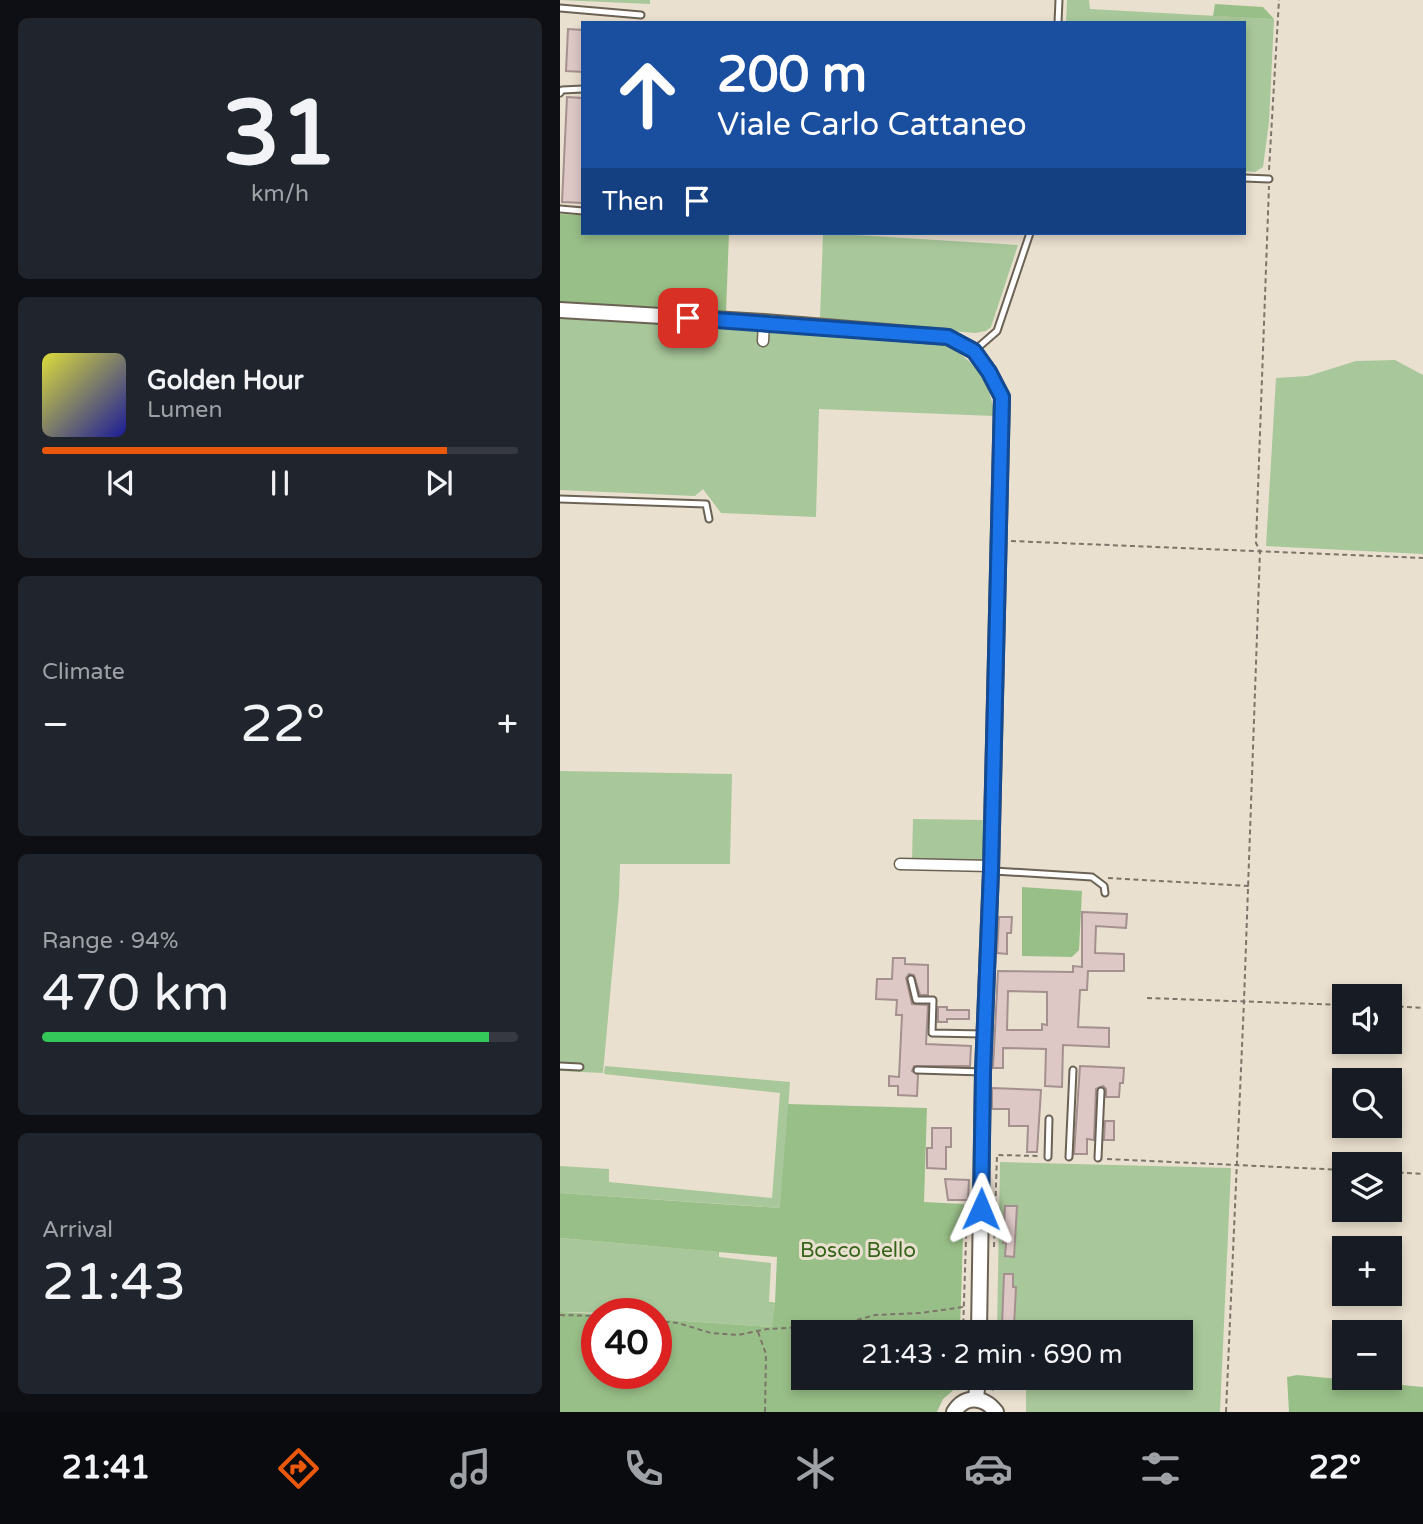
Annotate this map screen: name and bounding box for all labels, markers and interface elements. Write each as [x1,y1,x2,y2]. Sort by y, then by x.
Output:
text: 200 m [717,46,867,105]
icon: ahead [602,49,693,140]
text: 31 [223,79,337,189]
text: Viale Carlo Cattaneo [717,106,1027,144]
text: km/h [251,180,309,208]
icon: arrive [678,182,716,220]
text: Then [602,186,664,217]
pin [658,288,718,348]
icon: arrive [669,299,707,337]
text: Golden Hour [147,365,304,396]
text: Lumen [147,396,222,424]
icon: previous [102,464,140,502]
icon: pause [261,464,299,502]
icon: next [420,464,458,502]
text: Climate [42,658,125,686]
text: 22° [240,693,325,756]
text: − [42,702,69,748]
text: + [497,702,518,748]
text: Range · 94% [42,927,178,955]
text: 470 km [42,962,230,1025]
map controls [1332,984,1402,1390]
button: sound [1332,984,1402,1054]
button: search [1332,1068,1402,1138]
button: layers [1332,1152,1402,1222]
position arrow [944,1172,1018,1246]
text: Arrival [42,1216,113,1244]
button: + [1332,1236,1402,1306]
park label: Bosco Bello [800,1238,916,1263]
text: 21:43 [42,1251,186,1314]
speed limit sign: 40 [581,1298,672,1389]
button: − [1332,1320,1402,1390]
text: 21:43 · 2 min · 690 m [861,1339,1123,1370]
icon: directions [274,1444,323,1493]
icon: music [446,1444,495,1493]
icon: phone [619,1444,668,1493]
icon: climate [791,1444,840,1493]
icon: car [964,1444,1013,1493]
icon: filters [1136,1444,1185,1493]
text: 21:41 [62,1449,150,1487]
text: 22° [1309,1449,1361,1487]

